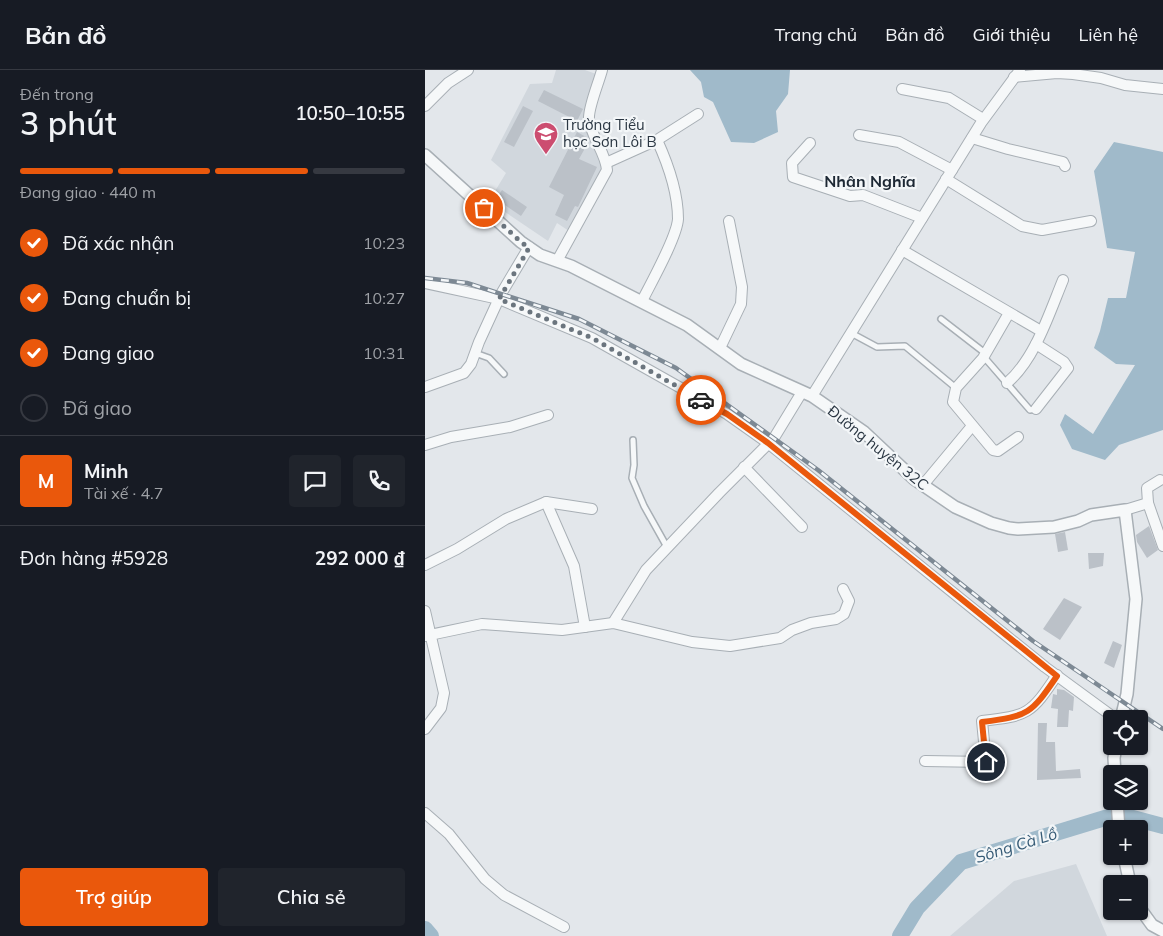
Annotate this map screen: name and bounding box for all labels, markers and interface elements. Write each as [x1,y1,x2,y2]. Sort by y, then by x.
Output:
text: Bản đồ [25,20,107,50]
text: Trang chủ [774,23,857,46]
text: Bản đồ [885,23,945,46]
text: Giới thiệu [973,23,1051,46]
text: Liên hệ [1079,23,1138,46]
text: Đến trong [20,84,94,104]
text: 10:50–10:55 [295,101,405,125]
text: 3 phút [20,103,117,143]
place label: Trường Tiểu học Sơn Lôi B [563,115,657,151]
school or university icon: Trường Tiểu học Sơn Lôi B [533,121,559,155]
district label: Nhân Nghĩa [824,171,916,191]
text: Đang giao · 440 m [20,182,156,202]
pin [463,187,505,229]
icon: bag [470,194,498,222]
icon: check [20,229,48,257]
text: Đã xác nhận [63,231,174,255]
text: 10:23 [363,233,405,253]
icon: check [20,284,48,312]
text: Đang chuẩn bị [63,286,191,310]
text: 10:27 [363,288,405,308]
icon: check [20,339,48,367]
text: Đang giao [63,341,154,365]
text: 10:31 [363,343,405,363]
courier [676,375,726,425]
icon: car [687,386,715,414]
text: Đã giao [63,396,132,420]
street label: Đường huyện 32C [824,401,933,494]
button: chat [289,455,341,507]
button: phone [353,455,405,507]
text: Minh [84,459,128,483]
text: M [38,469,54,493]
text: Tài xế · 4.7 [84,483,163,503]
text: Đơn hàng #5928 [20,546,168,570]
text: 292 000 ₫ [315,546,405,570]
map controls [1103,710,1148,920]
button: locate [1103,710,1148,755]
pin [965,741,1007,783]
icon: home [972,748,1000,776]
button: layers [1103,765,1148,810]
button: + [1103,820,1148,865]
water label: Sông Cà Lồ [973,823,1059,867]
button: Trợ giúp [20,868,208,926]
button: Chia sẻ [218,868,405,926]
button: − [1103,875,1148,920]

